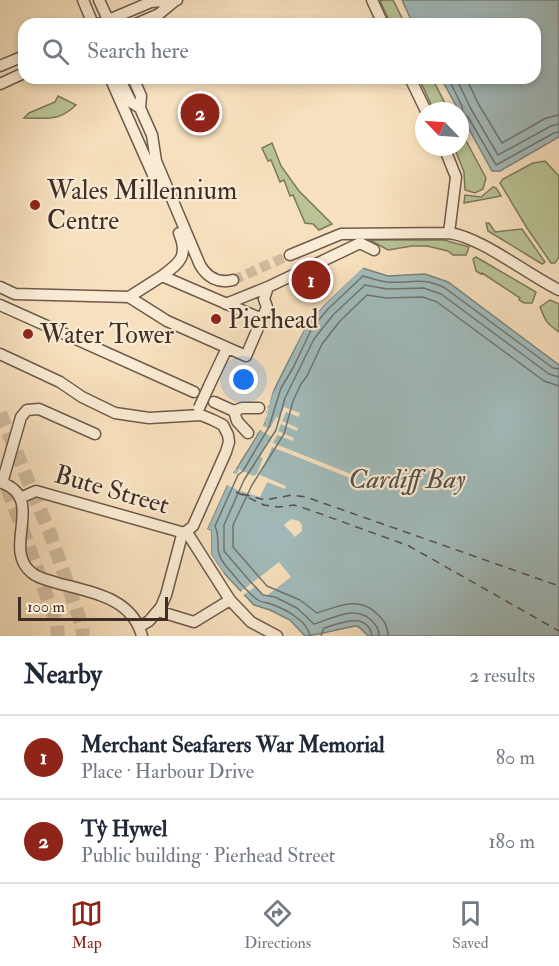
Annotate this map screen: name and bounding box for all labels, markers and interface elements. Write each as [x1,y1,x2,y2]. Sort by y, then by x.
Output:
search box [18,18,541,84]
icon: search [39,35,72,68]
text: Search here [87,37,189,65]
pin: 2 [180,90,220,136]
north arrow [415,102,469,156]
place label: Wales Millennium Centre [46,175,237,237]
marker: Wales Millennium Centre [28,198,42,212]
pin: 1 [292,258,330,302]
place label: Pierhead [228,304,319,336]
marker: Pierhead [209,312,223,326]
place label: Water Tower [39,319,174,351]
marker: Water Tower [21,327,35,341]
your location [229,365,258,394]
street label: Bute Street [51,458,173,522]
water label: Cardiff Bay [349,463,466,496]
scale bar [18,594,168,622]
text: 100 m [27,597,65,617]
text: Nearby [24,659,102,691]
text: 2 results [469,663,535,688]
text: Merchant Seafarers War Memorial [81,731,385,759]
text: 1 [40,745,47,770]
text: 80 m [496,745,535,770]
text: Place · Harbour Drive [81,759,254,784]
text: Tŷ Hywel [81,815,167,843]
text: 2 [38,829,49,854]
text: 180 m [488,829,535,854]
text: Public building · Pierhead Street [81,843,335,868]
tab: Map [70,897,103,953]
tab: Directions [244,897,311,953]
tab: Saved [452,897,489,953]

